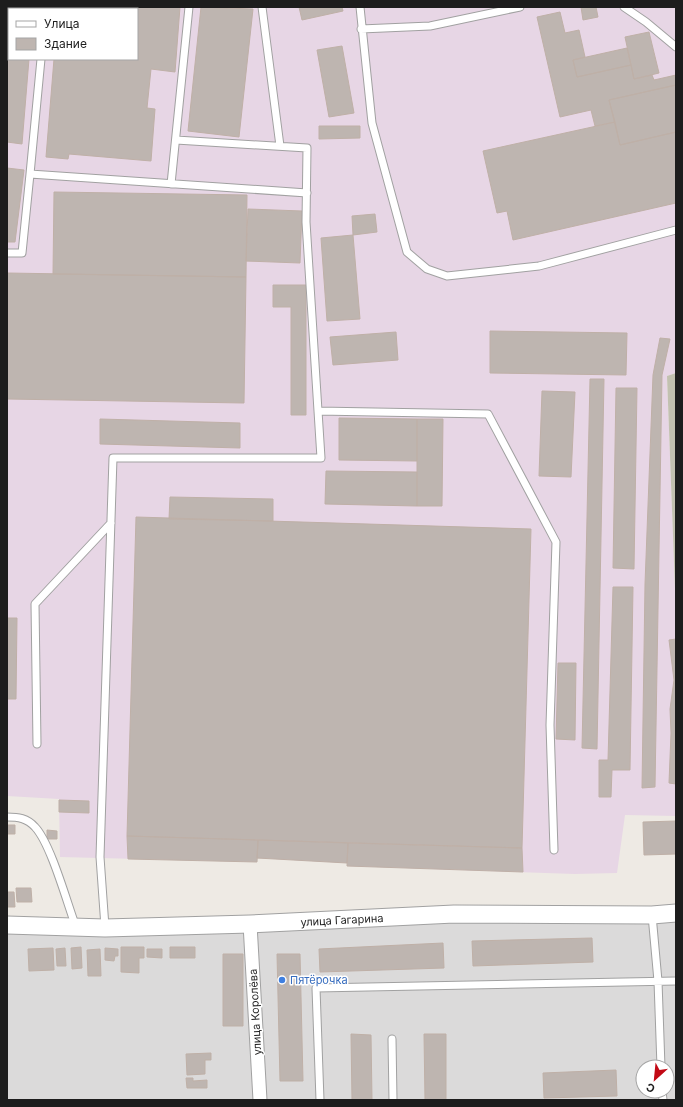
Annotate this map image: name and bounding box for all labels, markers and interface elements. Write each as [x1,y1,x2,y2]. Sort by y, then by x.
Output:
legend [8,8,138,60]
text: Улица [44,16,79,31]
text: Здание [44,36,87,51]
street label: улица Гагарина [300,911,384,929]
street label: улица Королёва [246,969,264,1055]
place label: Пятёрочка [290,973,348,987]
marker: Пятёрочка [277,975,287,985]
north arrow [635,1059,675,1099]
text: С [644,1080,657,1096]

